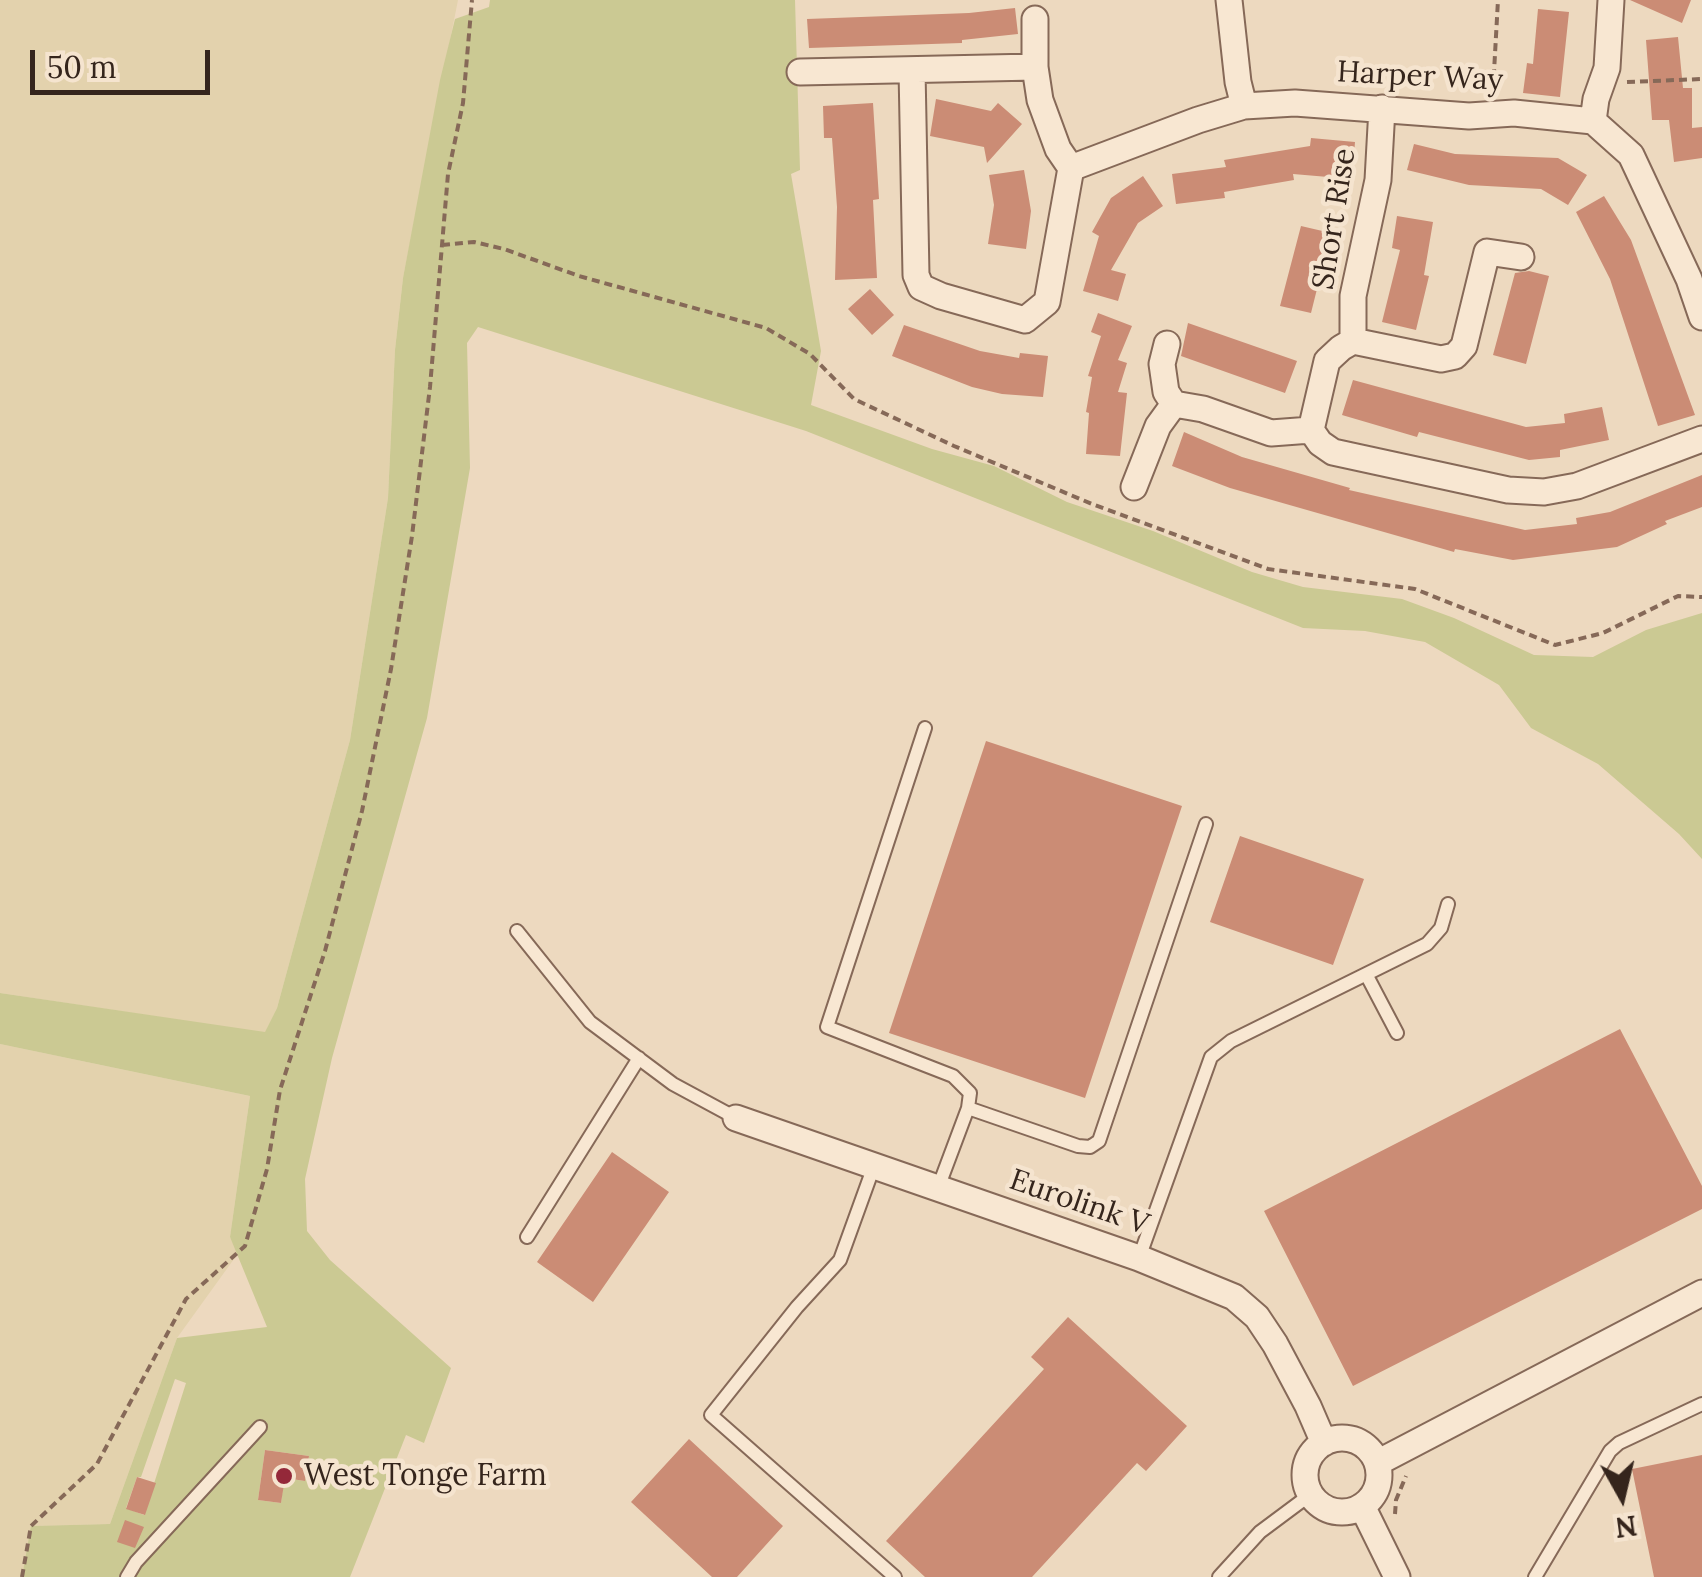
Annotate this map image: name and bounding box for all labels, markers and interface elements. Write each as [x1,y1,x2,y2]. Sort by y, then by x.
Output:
scale bar [35,30,215,92]
text: 50 m [47,48,117,86]
street label: Harper Way [1336,55,1504,99]
street label: Short Rise [1306,146,1364,292]
street label: Eurolink V [1005,1162,1153,1244]
north arrow [1572,1447,1672,1547]
place label: West Tonge Farm [304,1458,547,1494]
marker: West Tonge Farm [273,1465,295,1487]
text: N [1613,1507,1639,1546]

